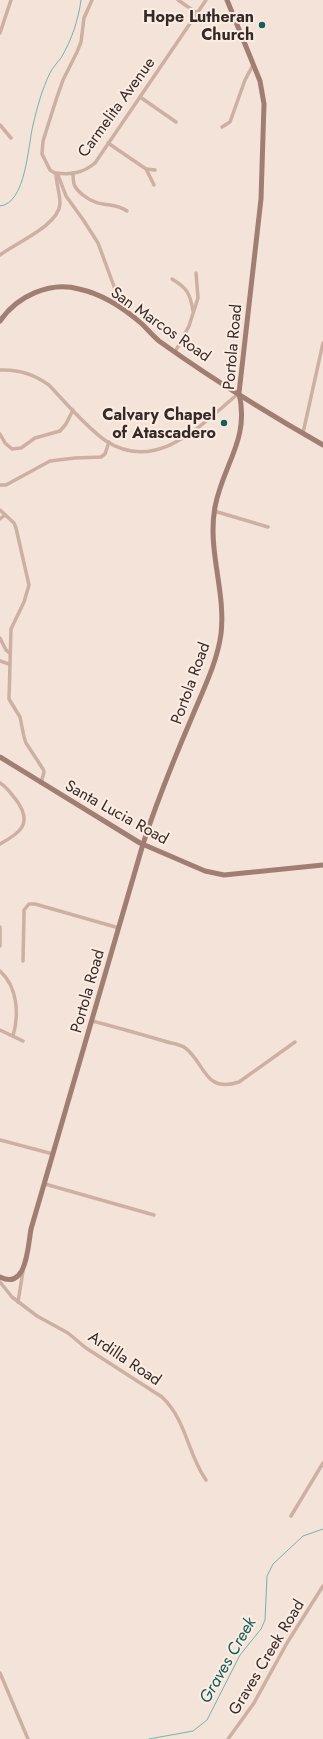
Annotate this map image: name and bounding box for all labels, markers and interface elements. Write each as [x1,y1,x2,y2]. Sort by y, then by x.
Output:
place label: Hope Lutheran Church [143,5,254,46]
marker: Hope Lutheran Church [257,20,267,30]
street label: Carmelita Avenue [72,52,160,162]
street label: San Marcos Road [106,281,216,367]
street label: Portola Road [217,303,247,391]
place label: Calvary Chapel of Atascadero [102,403,216,444]
marker: Calvary Chapel of Atascadero [219,418,229,428]
street label: Portola Road [165,639,215,727]
street label: Santa Lucia Road [61,774,173,850]
street label: Portola Road [64,947,110,1035]
street label: Ardilla Road [84,1325,166,1391]
street label: Graves Creek Road [224,1596,308,1718]
water label: Graves Creek [194,1613,260,1707]

